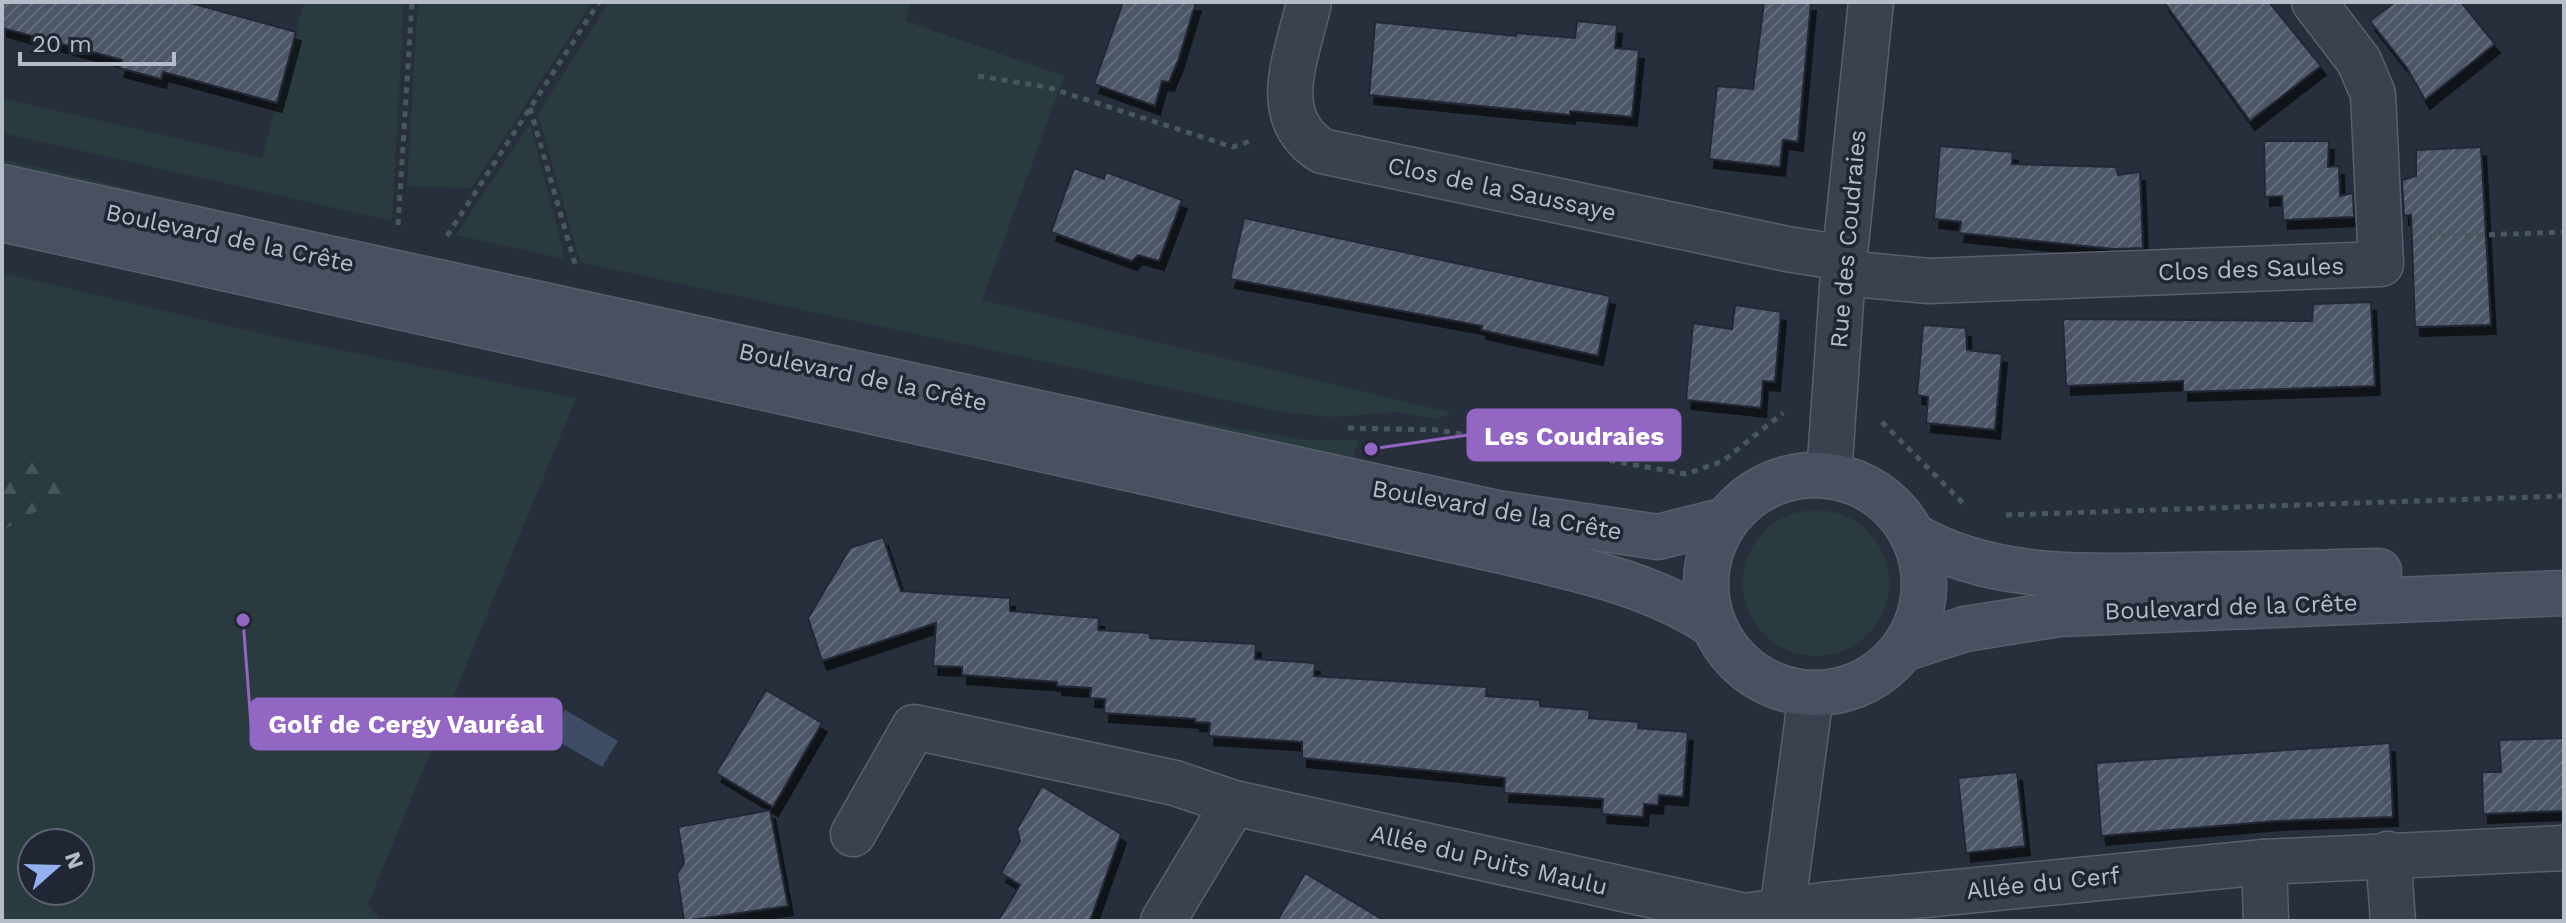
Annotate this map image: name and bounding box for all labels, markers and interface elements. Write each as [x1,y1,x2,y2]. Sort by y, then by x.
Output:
scale bar [20,16,174,66]
text: 20 m [32,30,92,58]
street label: Rue des Coudraies [1825,129,1871,349]
street label: Clos de la Saussaye [1385,151,1619,227]
street label: Boulevard de la Crête [103,198,357,278]
street label: Clos des Saules [2157,252,2345,286]
street label: Boulevard de la Crête [736,337,990,417]
callout: Les Coudraies [1468,410,1680,460]
text: Les Coudraies [1484,421,1664,451]
street label: Boulevard de la Crête [1370,474,1624,546]
street label: Boulevard de la Crête [2104,589,2358,625]
callout: Golf de Cergy Vauréal [251,699,561,749]
text: Golf de Cergy Vauréal [268,709,544,739]
street label: Allée du Puits Maulu [1368,819,1610,901]
north arrow [16,827,96,907]
text: N [60,848,89,872]
street label: Allée du Cerf [1965,861,2122,905]

